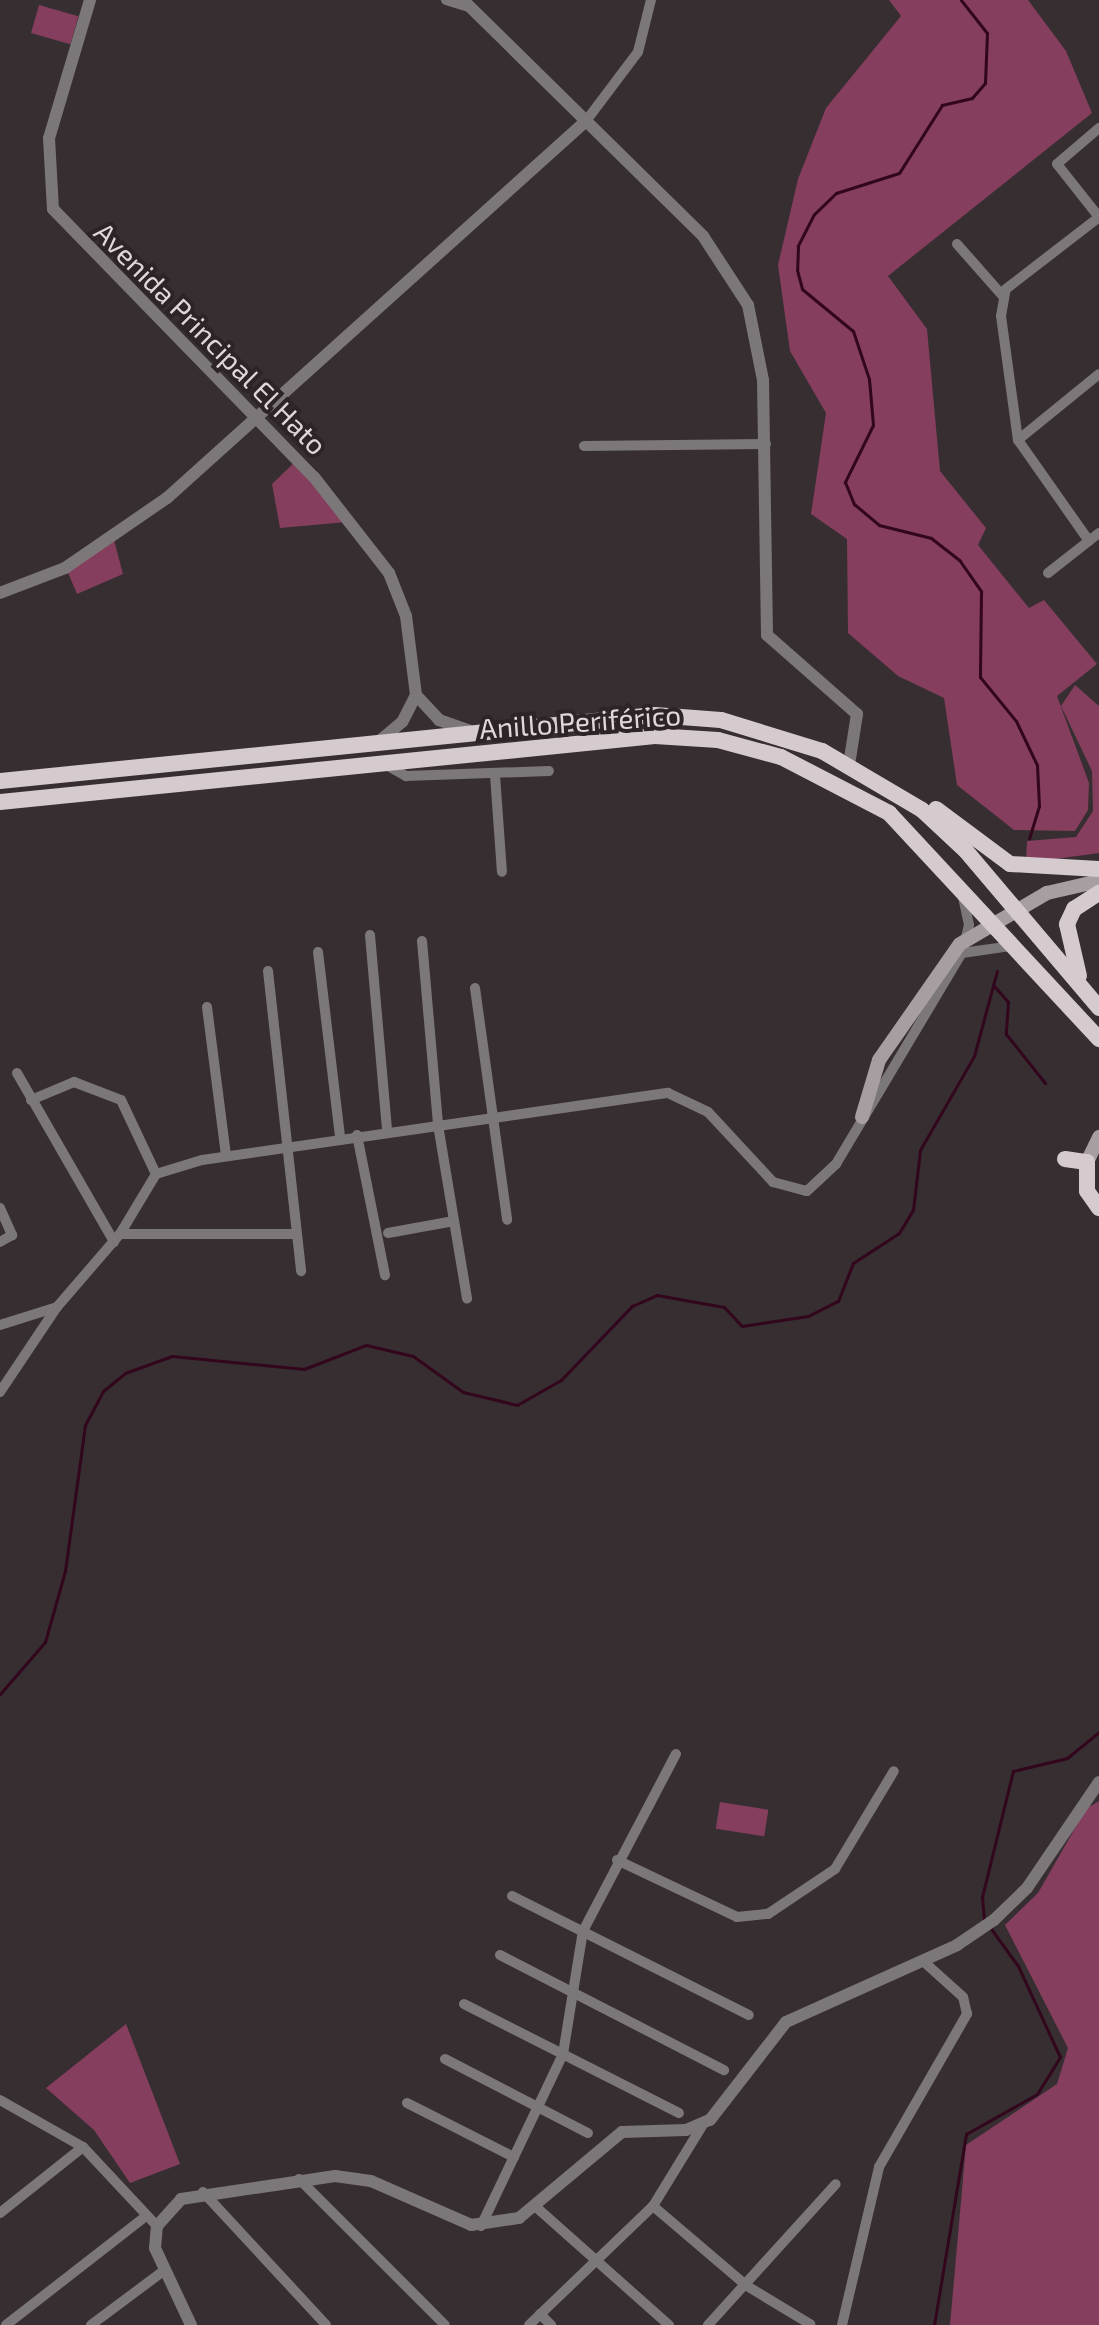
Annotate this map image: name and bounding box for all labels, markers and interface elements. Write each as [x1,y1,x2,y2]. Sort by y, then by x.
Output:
street label: Avenida Principal El Hato [87,214,335,462]
street label: Anillo Periférico [478,697,682,745]

